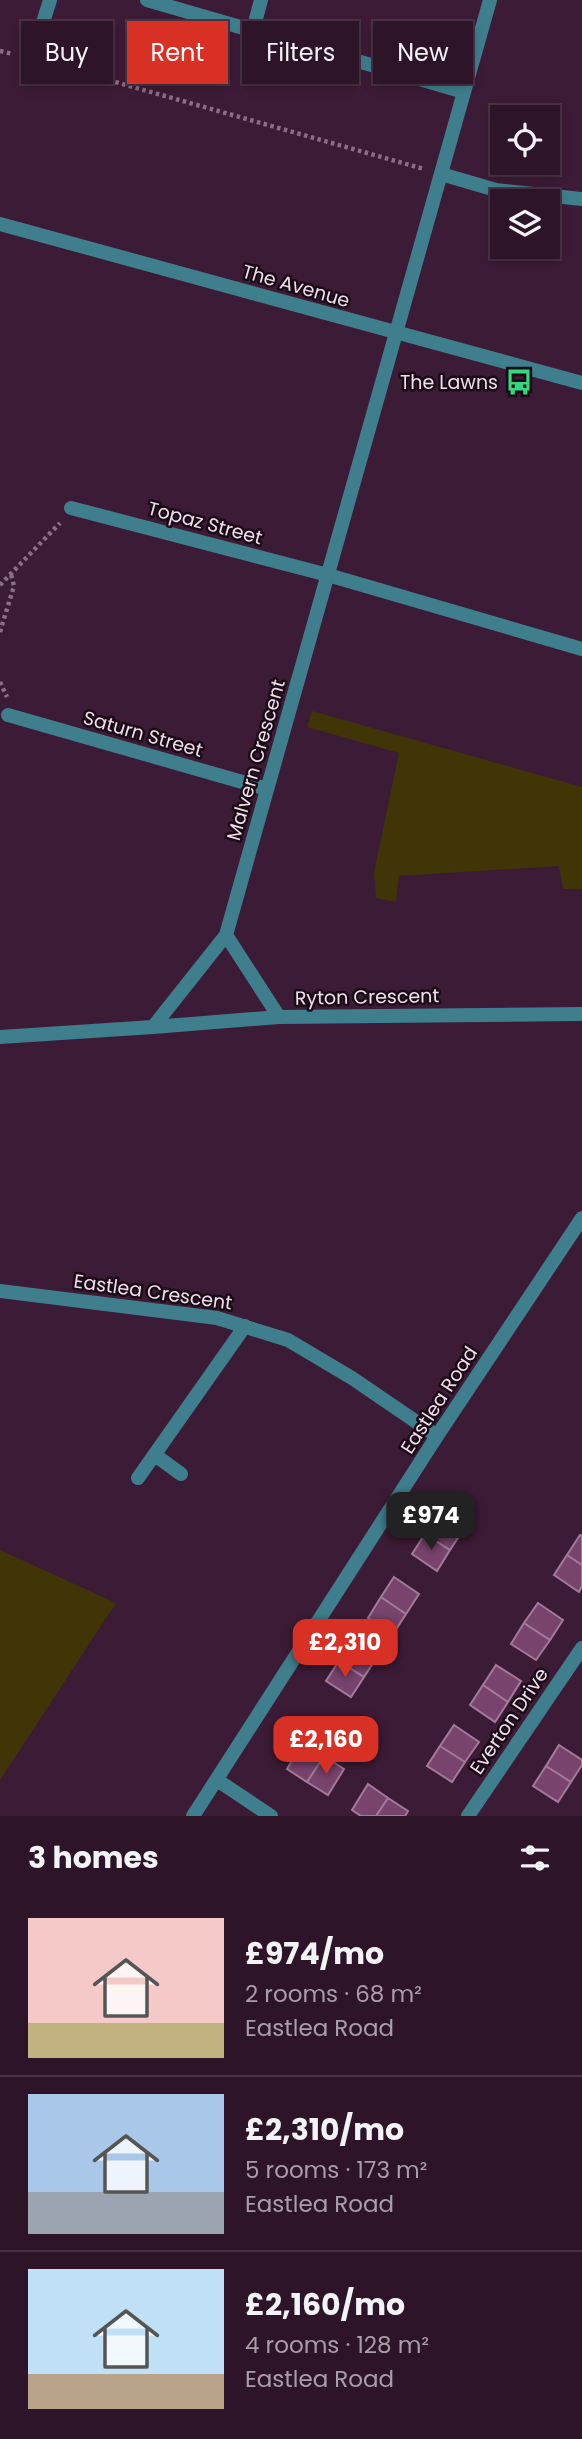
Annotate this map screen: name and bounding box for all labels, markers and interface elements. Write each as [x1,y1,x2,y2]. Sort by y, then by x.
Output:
chip: Buy [21,21,113,84]
chip: Rent [127,21,228,84]
chip: Filters [242,21,359,84]
chip: New [373,21,473,84]
map controls [490,105,560,259]
button: locate [490,105,560,175]
button: layers [490,189,560,259]
street label: The Avenue [239,258,353,314]
bus stop icon: The Lawns [504,367,534,397]
place label: The Lawns [400,369,498,396]
street label: Topaz Street [145,495,265,551]
street label: Malvern Crescent [220,676,292,844]
street label: Saturn Street [80,704,206,764]
street label: Ryton Crescent [295,982,440,1012]
street label: Eastlea Crescent [72,1268,234,1316]
street label: Eastlea Road [394,1341,484,1459]
pin: £974 [390,1492,472,1552]
text: £974 [402,1499,460,1531]
pin: £2,310 [288,1620,402,1679]
text: £2,310 [309,1626,381,1658]
street label: Everton Drive [463,1662,555,1780]
pin: £2,160 [269,1716,383,1776]
text: £2,160 [289,1723,363,1755]
text: 3 homes [28,1836,159,1879]
icon: filters [516,1839,554,1877]
text: £974/mo [245,1932,384,1975]
icon: home [84,1946,168,2030]
text: 2 rooms · 68 m² [245,1978,422,2010]
text: Eastlea Road [245,2012,394,2044]
text: £2,310/mo [245,2108,404,2151]
icon: home [84,2122,168,2206]
text: 5 rooms · 173 m² [245,2154,427,2186]
text: Eastlea Road [245,2188,394,2220]
text: £2,160/mo [245,2283,405,2326]
icon: home [84,2297,168,2381]
text: 4 rooms · 128 m² [245,2329,429,2361]
text: Eastlea Road [245,2363,394,2395]

